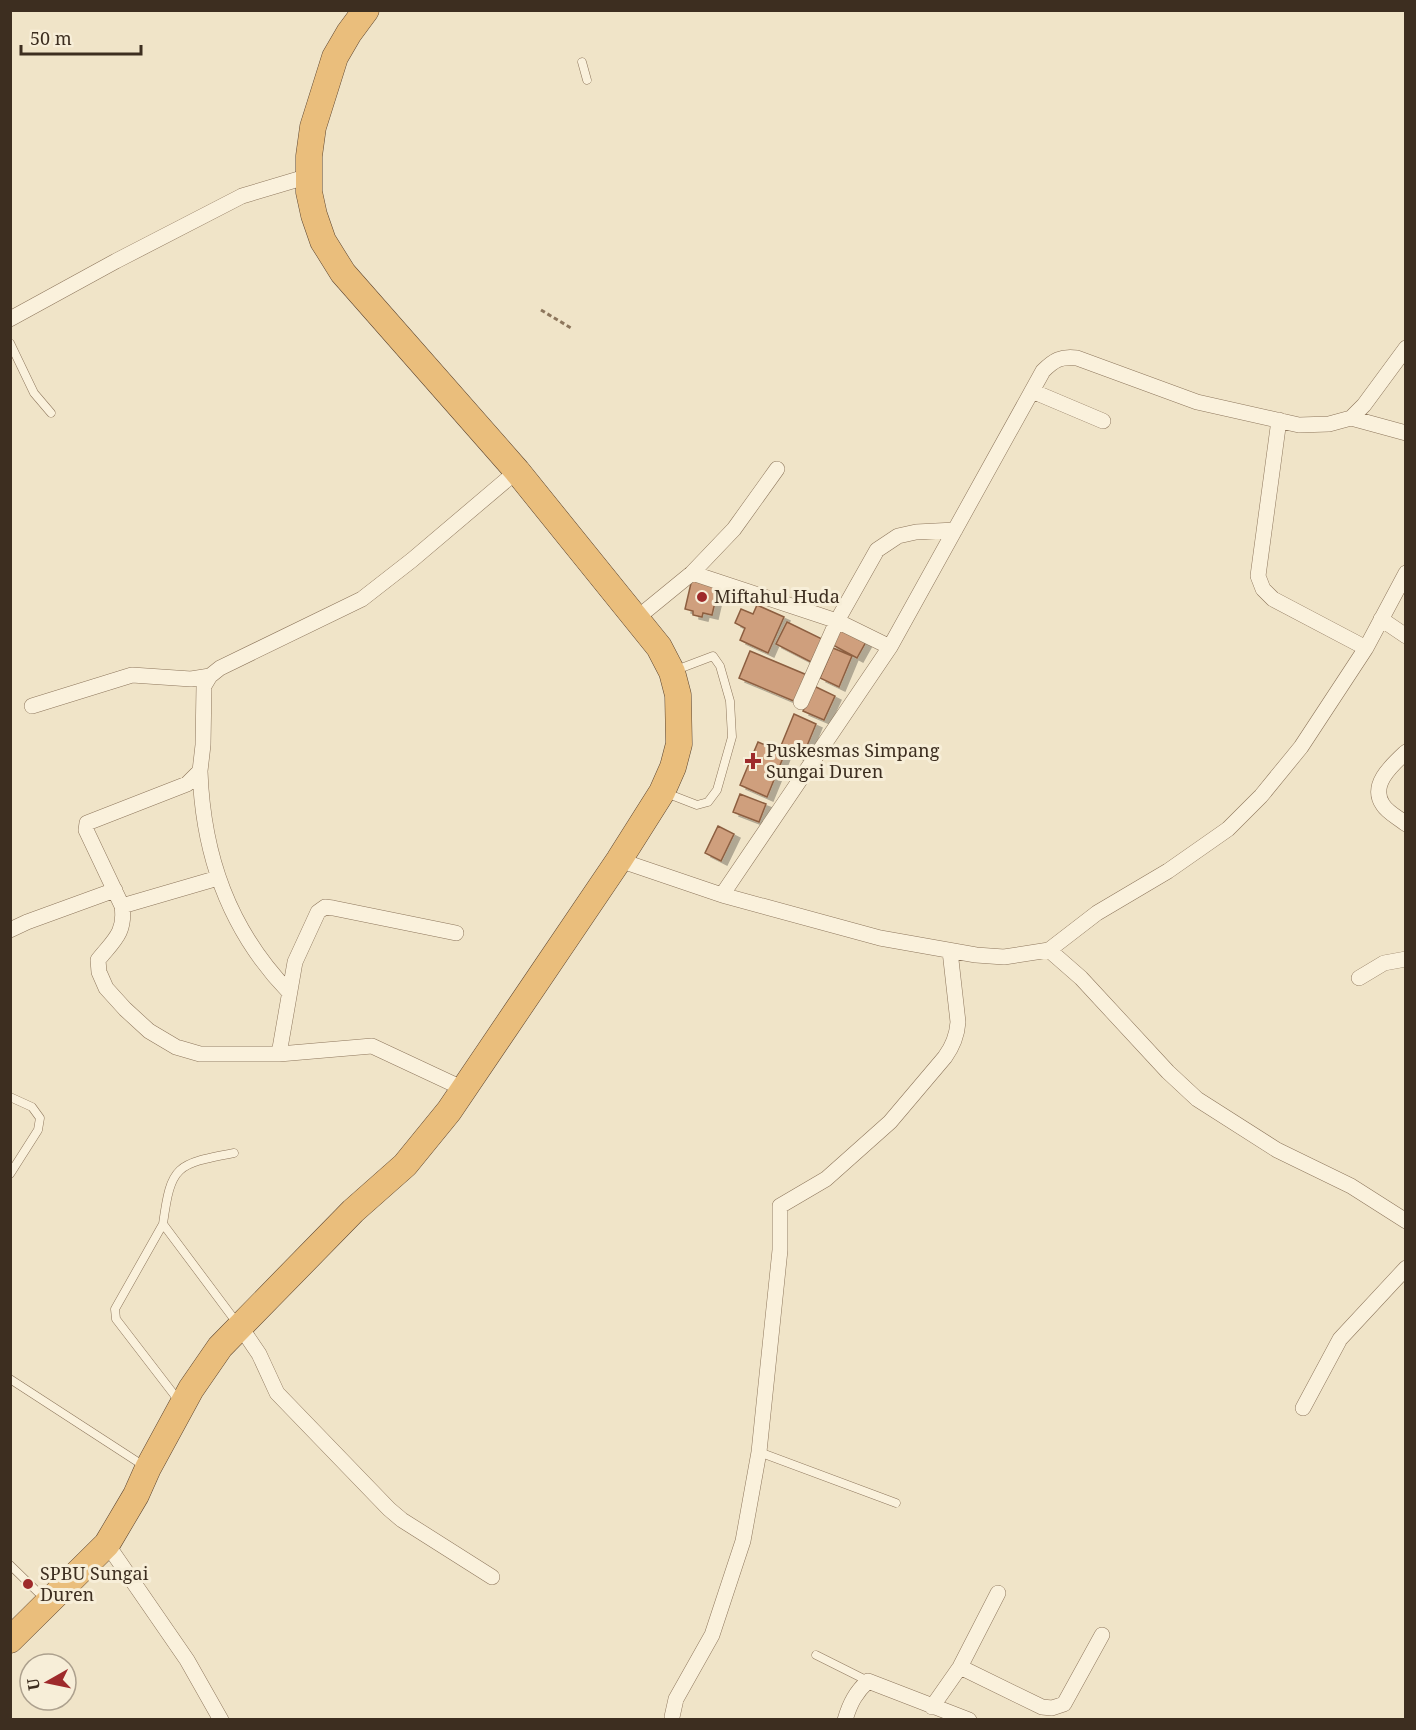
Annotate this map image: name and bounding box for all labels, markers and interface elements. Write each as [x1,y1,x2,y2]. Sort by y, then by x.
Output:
scale bar [21,18,141,56]
text: 50 m [30,26,72,50]
place label: Miftahul Huda [714,584,840,608]
marker: Miftahul Huda [695,590,709,604]
place label: Puskesmas Simpang Sungai Duren [766,738,940,783]
marker: Puskesmas Simpang Sungai Duren [744,752,762,770]
place label: SPBU Sungai Duren [40,1561,149,1606]
marker: SPBU Sungai Duren [21,1577,35,1591]
north arrow [18,1652,78,1712]
text: U [21,1677,45,1692]

